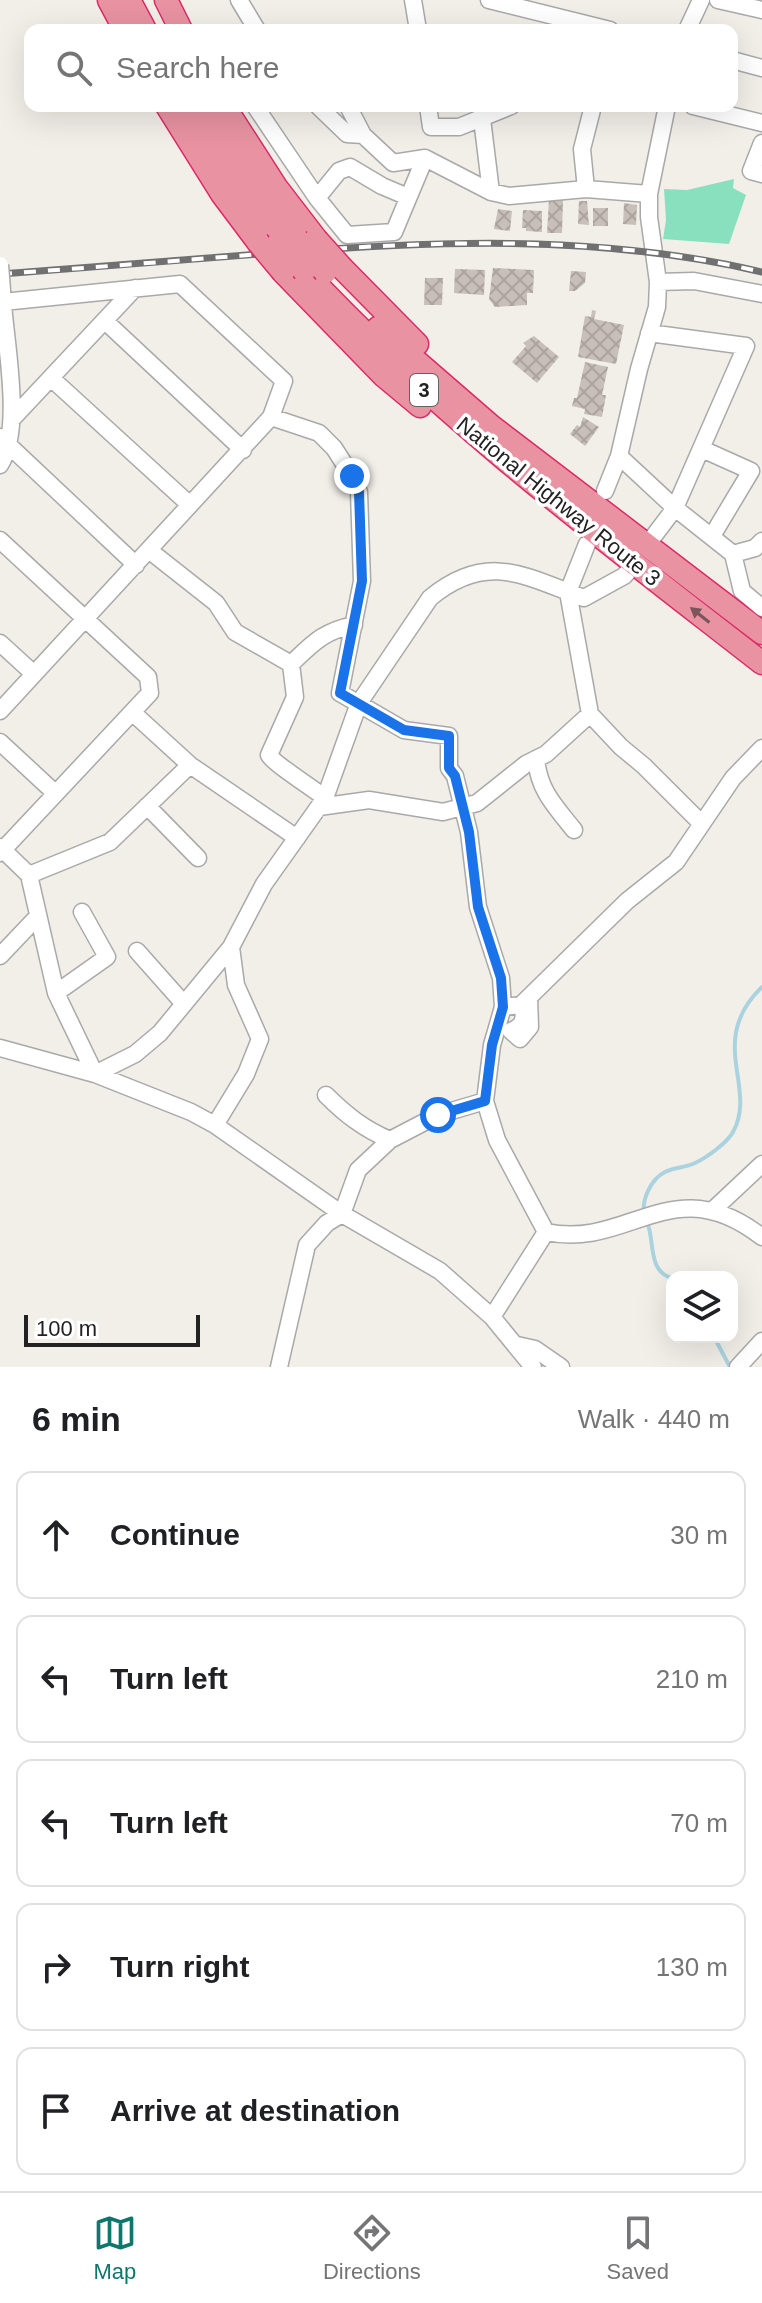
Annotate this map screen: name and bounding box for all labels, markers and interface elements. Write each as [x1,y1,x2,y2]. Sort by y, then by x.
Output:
search box [24,24,738,112]
icon: search [52,46,96,90]
text: Search here [116,51,279,84]
road number: 3 [410,374,438,406]
street label: National Highway Route 3 [452,412,665,591]
route end [334,458,370,494]
one-way arrow [690,607,711,623]
route start [420,1097,456,1133]
map controls [666,1271,738,1343]
button: layers [666,1271,738,1343]
scale bar [24,1311,200,1347]
text: 100 m [36,1316,97,1341]
text: 6 min [32,1400,121,1438]
text: Walk · 440 m [578,1404,730,1434]
icon: ahead [34,1513,78,1557]
text: Continue [110,1518,240,1551]
text: 30 m [670,1520,728,1550]
icon: left [34,1657,78,1701]
text: Turn left [110,1662,228,1695]
text: 210 m [656,1664,728,1694]
icon: left [34,1801,78,1845]
text: Turn left [110,1806,228,1839]
text: 70 m [670,1808,728,1838]
icon: right [34,1945,78,1989]
text: Turn right [110,1950,249,1983]
text: 130 m [656,1952,728,1982]
icon: arrive [34,2089,78,2133]
text: Arrive at destination [110,2094,400,2127]
tab: Map [93,2211,137,2285]
tab: Directions [323,2211,421,2285]
tab: Saved [607,2211,669,2285]

